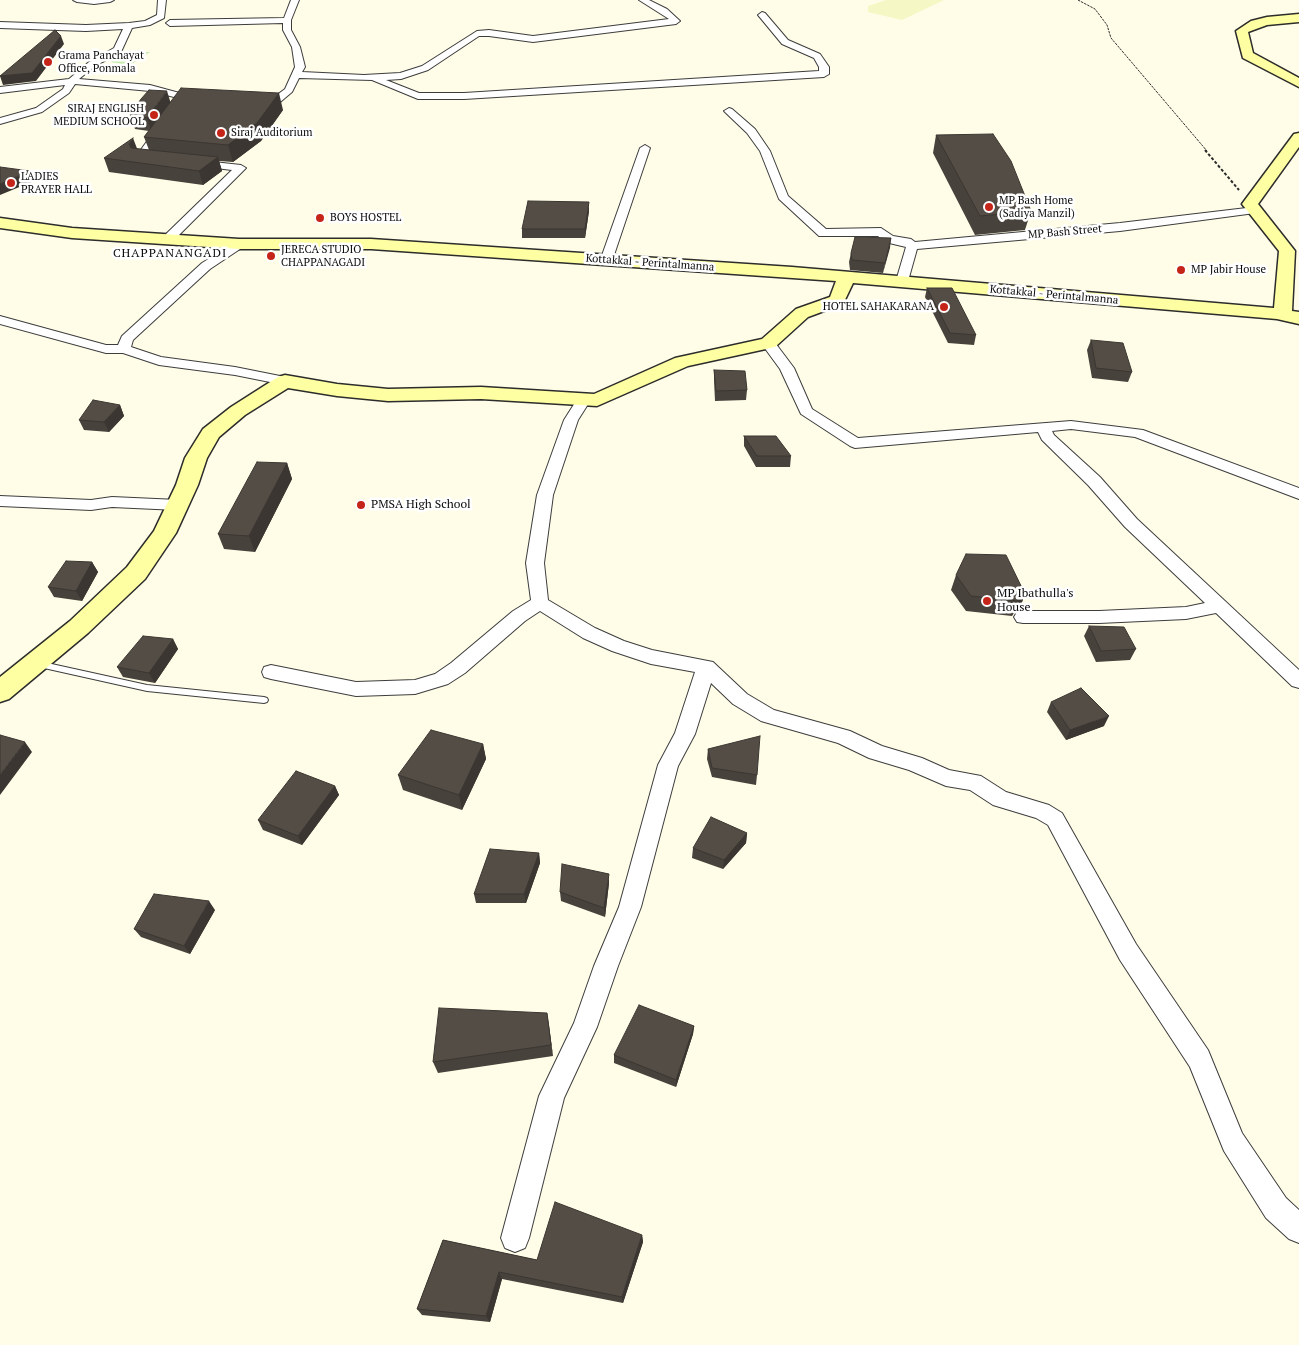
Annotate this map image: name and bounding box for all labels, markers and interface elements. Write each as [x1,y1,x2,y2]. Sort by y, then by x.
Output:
place label: Grama Panchayat Office, Ponmala [58,49,144,75]
marker: Grama Panchayat Office, Ponmala [42,56,54,68]
place label: SIRAJ ENGLISH MEDIUM SCHOOL [53,102,144,128]
marker: SIRAJ ENGLISH MEDIUM SCHOOL [148,109,160,121]
place label: Siraj Auditorium [231,126,313,140]
marker: Siraj Auditorium [215,127,227,139]
place label: LADIES PRAYER HALL [21,170,92,196]
marker: LADIES PRAYER HALL [5,177,17,189]
place label: MP Bash Home (Sadiya Manzil) [999,194,1075,220]
marker: MP Bash Home (Sadiya Manzil) [983,201,995,213]
place label: BOYS HOSTEL [330,211,401,225]
marker: BOYS HOSTEL [314,212,326,224]
street label: MP Bash Street [1027,222,1103,242]
place label: JERECA STUDIO CHAPPANAGADI [281,243,365,269]
district label: CHAPPANANGADI [111,247,229,261]
marker: JERECA STUDIO CHAPPANAGADI [265,250,277,262]
street label: Kottakkal - Perintalmanna [585,252,715,274]
place label: MP Jabir House [1191,263,1266,277]
marker: MP Jabir House [1175,264,1187,276]
street label: Kottakkal - Perintalmanna [989,283,1119,307]
place label: HOTEL SAHAKARANA [823,300,934,314]
marker: HOTEL SAHAKARANA [938,301,950,313]
place label: PMSA High School [371,498,471,512]
marker: PMSA High School [355,499,367,511]
place label: MP Ibathulla's House [997,587,1073,615]
marker: MP Ibathulla's House [981,595,993,607]

